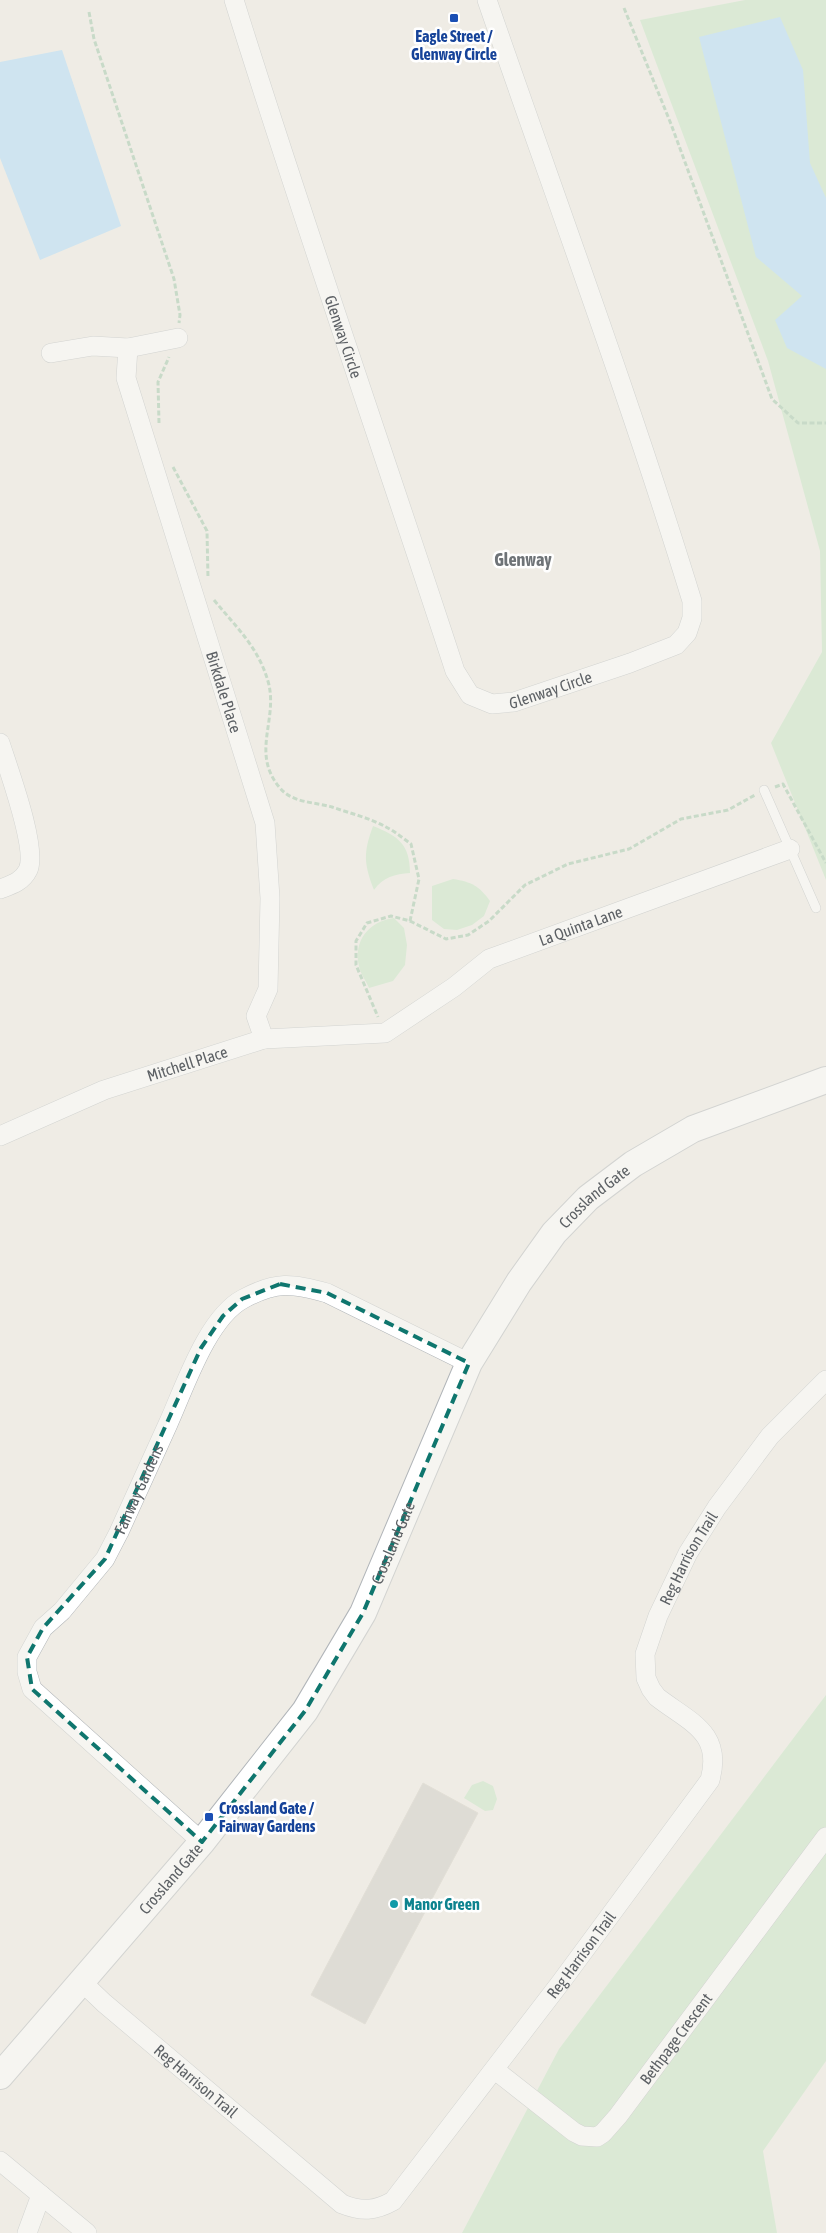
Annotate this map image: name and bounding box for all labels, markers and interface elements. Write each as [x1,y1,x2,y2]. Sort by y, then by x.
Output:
marker: Eagle Street / Glenway Circle [448,12,460,24]
place label: Eagle Street / Glenway Circle [411,27,497,63]
street label: Glenway Circle [321,293,366,380]
district label: Glenway [494,549,552,570]
street label: Birkdale Place [203,649,245,735]
street label: Glenway Circle [508,668,594,711]
street label: La Quinta Lane [536,902,625,949]
street label: Mitchell Place [145,1042,230,1085]
street label: Crossland Gate [555,1161,633,1232]
street label: Fairway Gardens [110,1441,167,1537]
street label: Crossland Gate [367,1499,418,1587]
street label: Reg Harrison Trail [656,1508,721,1607]
place label: Crossland Gate / Fairway Gardens [219,1799,316,1835]
marker: Crossland Gate / Fairway Gardens [203,1811,215,1823]
street label: Crossland Gate [135,1839,206,1918]
place label: Manor Green [404,1895,480,1913]
marker: Manor Green [388,1898,400,1910]
street label: Reg Harrison Trail [543,1907,619,2002]
street label: Bethpage Crescent [636,1989,716,2087]
street label: Reg Harrison Trail [151,2041,242,2121]

